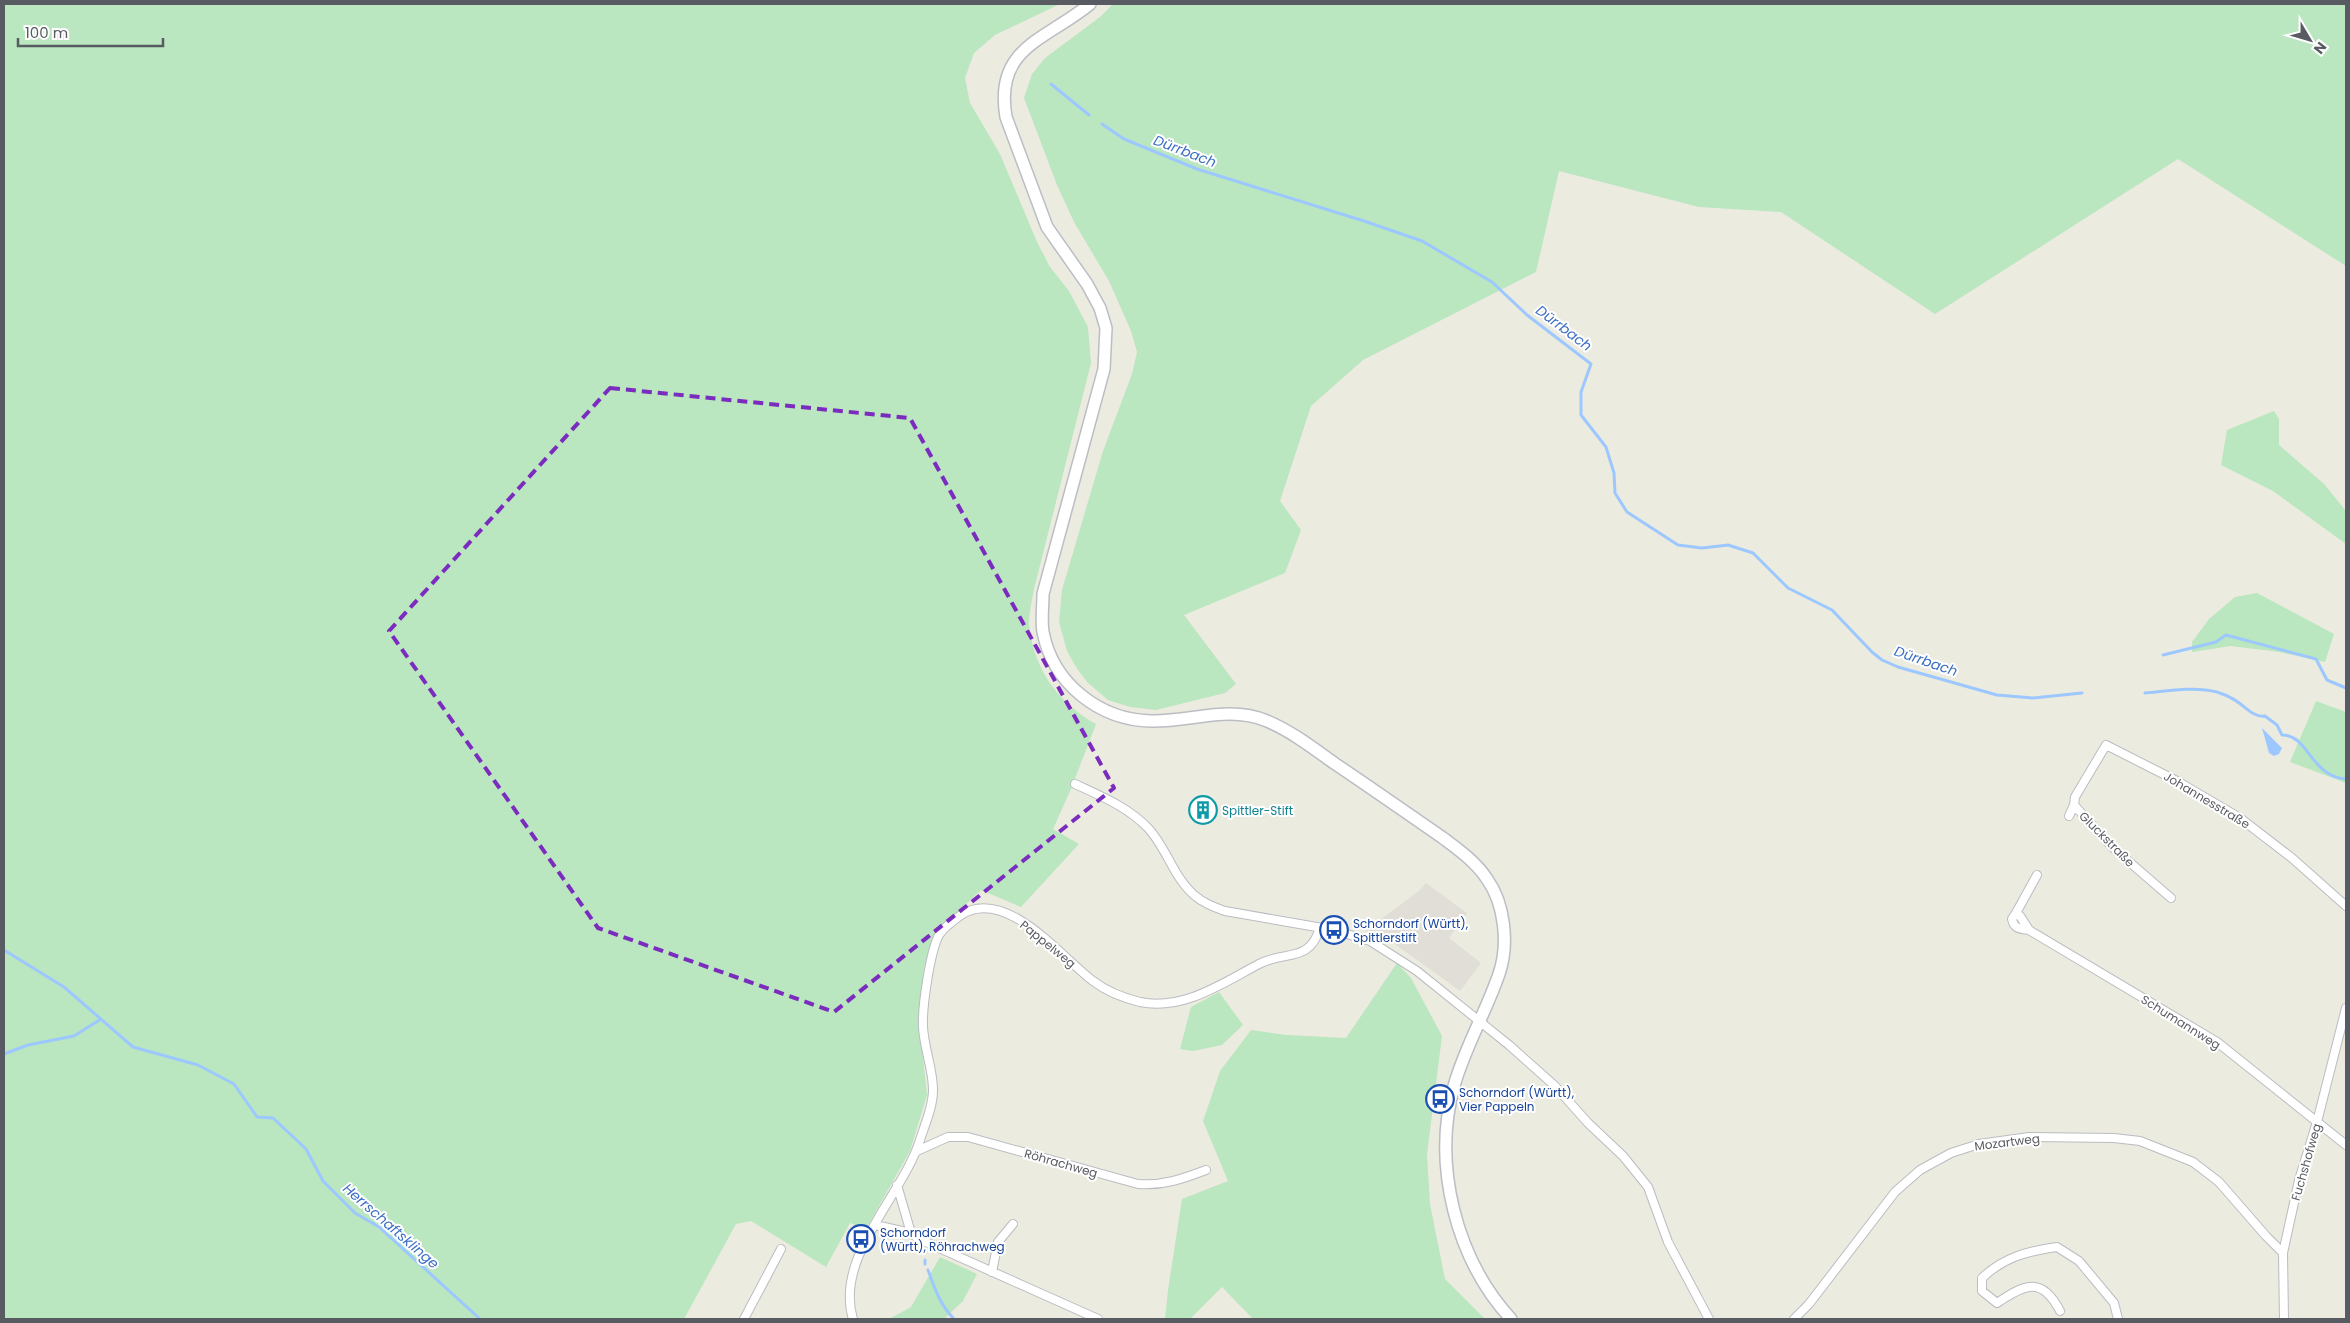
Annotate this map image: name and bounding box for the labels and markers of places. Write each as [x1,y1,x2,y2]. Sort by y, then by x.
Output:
building icon: Spittler-Stift [1188,795,1218,825]
place label: Spittler-Stift [1222,802,1293,819]
bus stop icon: Schorndorf (Württ), Spittlerstift [1319,915,1349,945]
place label: Schorndorf (Württ), Spittlerstift [1353,915,1469,946]
bus stop icon: Schorndorf (Württ), Vier Pappeln [1425,1084,1455,1114]
place label: Schorndorf (Württ), Vier Pappeln [1459,1084,1575,1115]
bus stop icon: Schorndorf (Württ), Röhrachweg [846,1224,876,1254]
place label: Schorndorf (Württ), Röhrachweg [880,1224,1005,1255]

